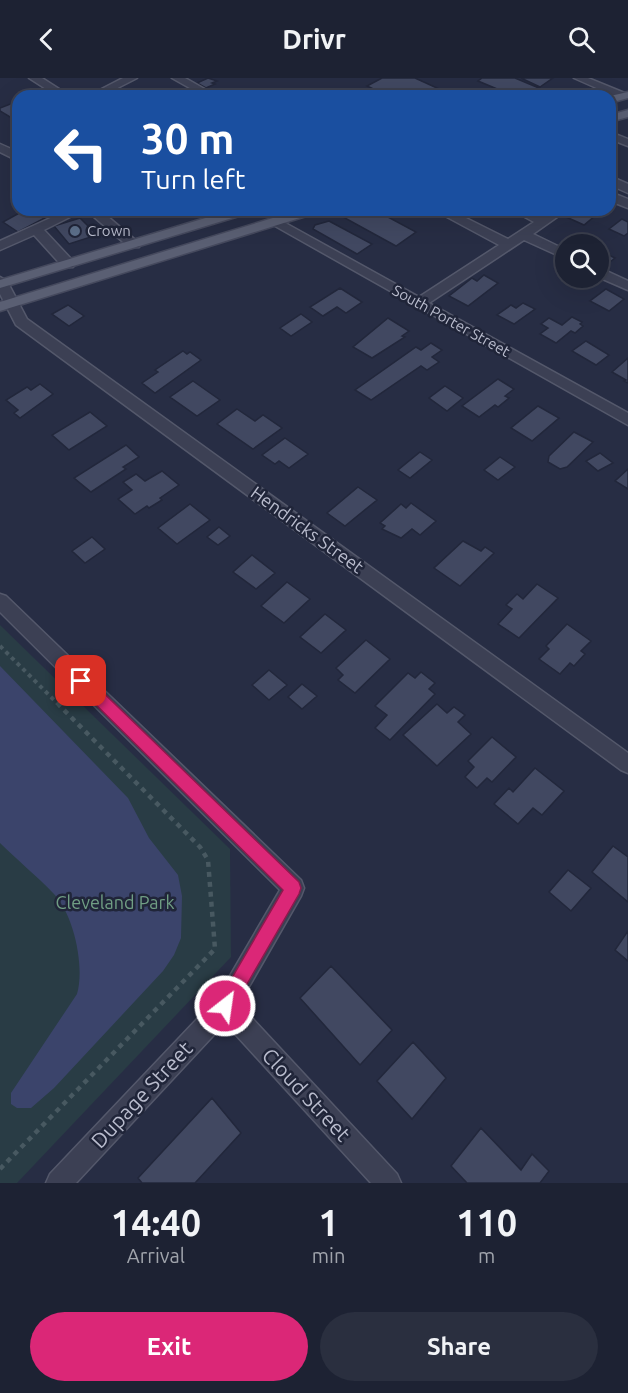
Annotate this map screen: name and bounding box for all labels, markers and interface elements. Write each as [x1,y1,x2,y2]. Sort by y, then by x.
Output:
icon: back [30,23,63,56]
icon: search [565,23,598,56]
text: Drivr [282,24,346,54]
icon: left [42,114,120,192]
text: 30 m [141,115,235,162]
text: Turn left [141,164,245,194]
place label: Crown [87,222,131,239]
marker: Crown [68,224,82,238]
map controls [555,234,609,288]
button: search [555,234,609,288]
street label: South Porter Street [390,281,513,360]
street label: Hendricks Street [247,482,368,577]
pin [55,655,106,706]
icon: arrive [64,664,97,697]
park label: Cleveland Park [55,892,175,912]
position arrow [193,974,257,1038]
street label: Dupage Street [86,1036,197,1153]
street label: Cloud Street [258,1043,356,1146]
text: 14:40 [111,1202,201,1243]
text: 1 [318,1202,339,1243]
text: 110 [456,1202,517,1243]
text: Arrival [127,1244,185,1267]
text: min [312,1244,345,1267]
text: m [478,1244,495,1267]
button: Exit [30,1312,308,1381]
button: Share [320,1312,598,1381]

